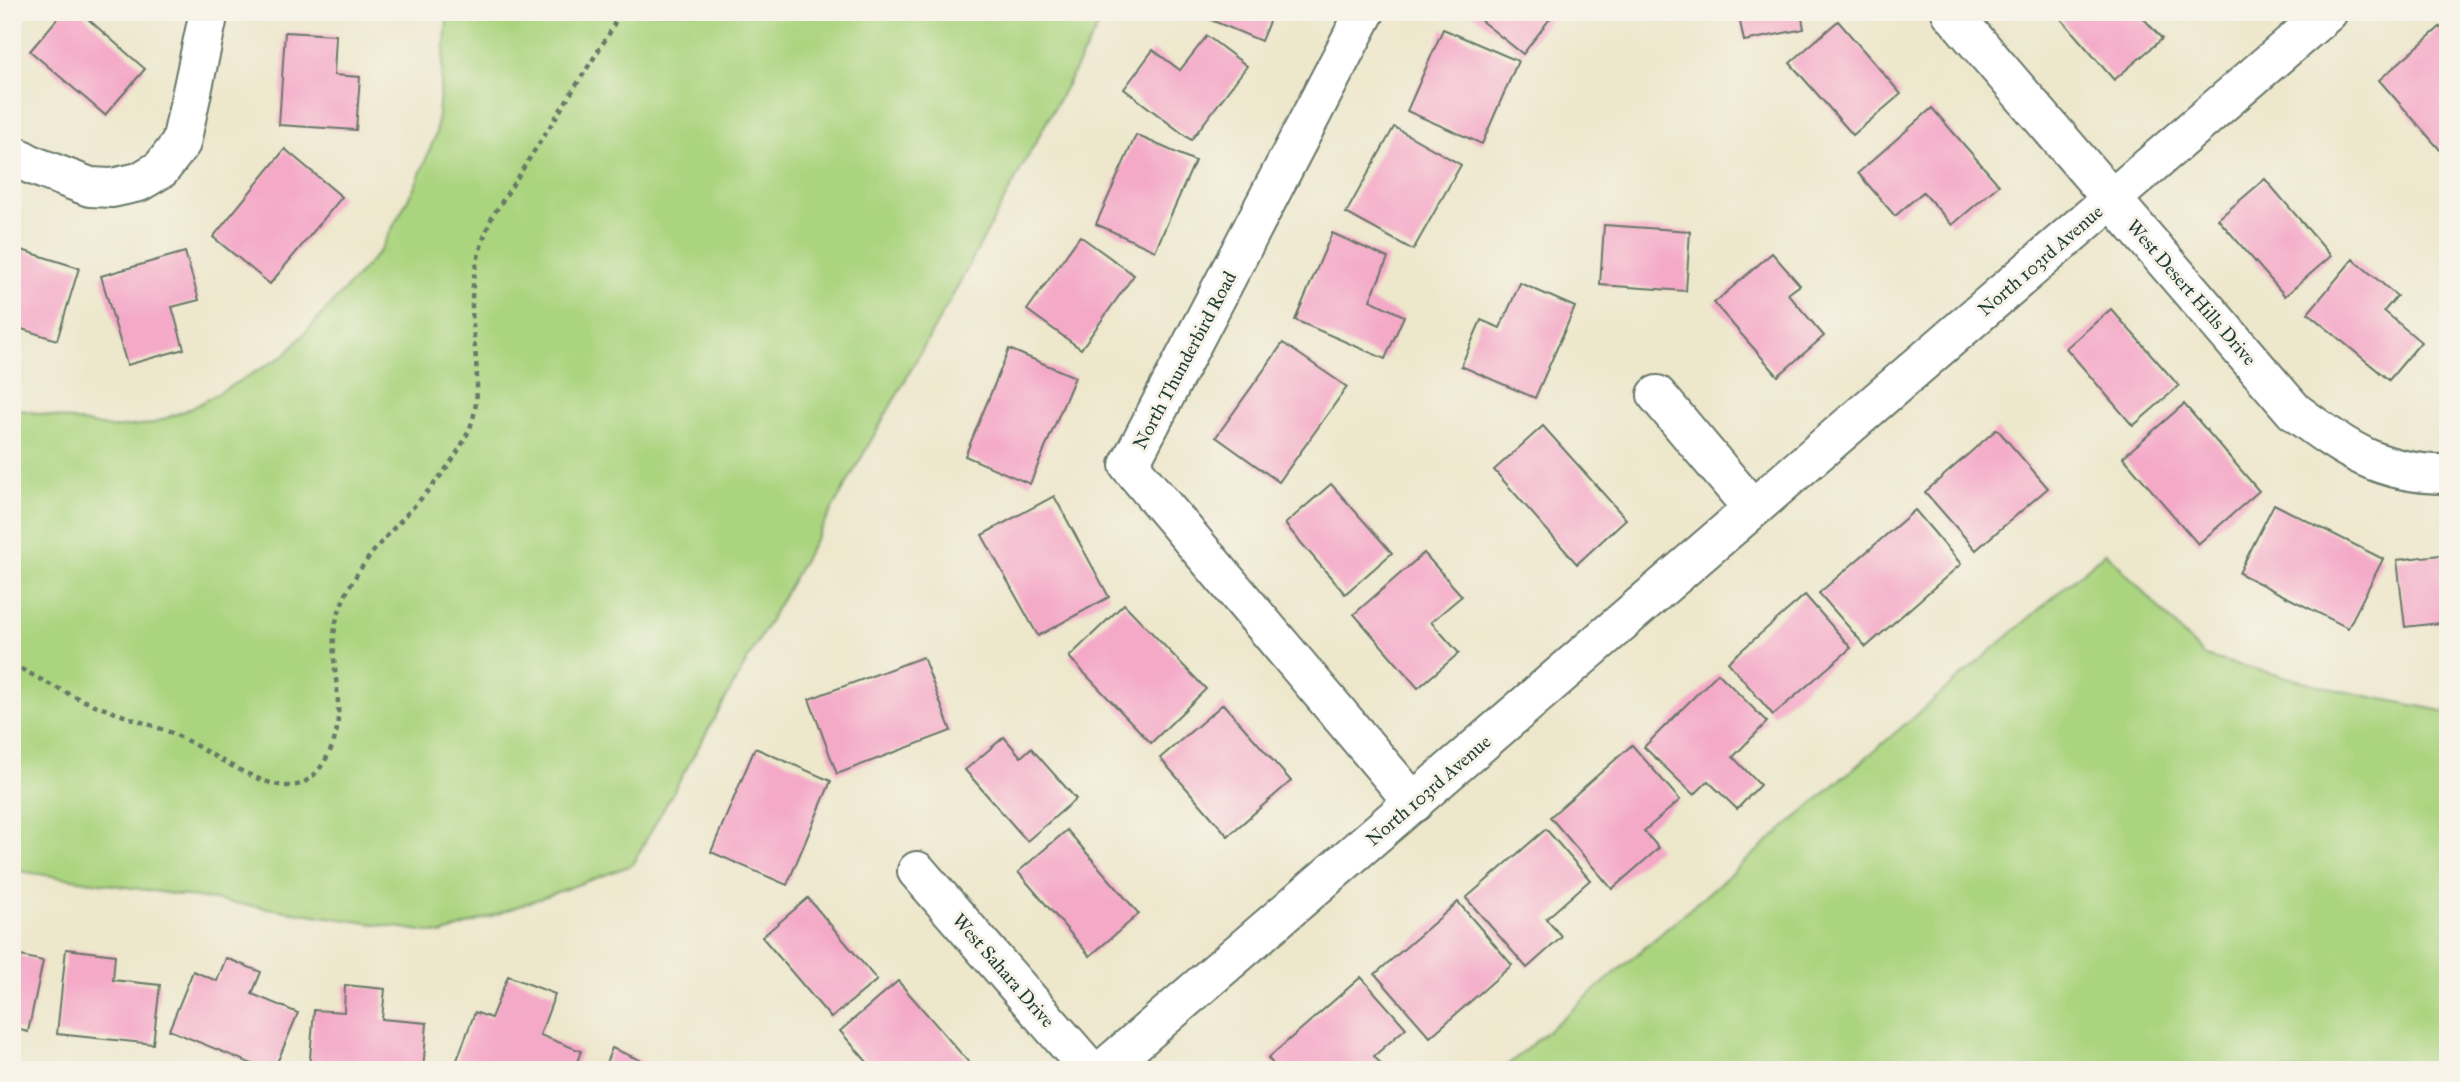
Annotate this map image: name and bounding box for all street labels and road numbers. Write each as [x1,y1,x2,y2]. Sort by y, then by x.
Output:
street label: North 103rd Avenue [1973,200,2107,321]
street label: West Desert Hills Drive [2122,215,2261,370]
street label: North Thunderbird Road [1128,267,1241,453]
street label: North 103rd Avenue [1361,730,1495,851]
street label: West Sahara Drive [948,909,1059,1032]

